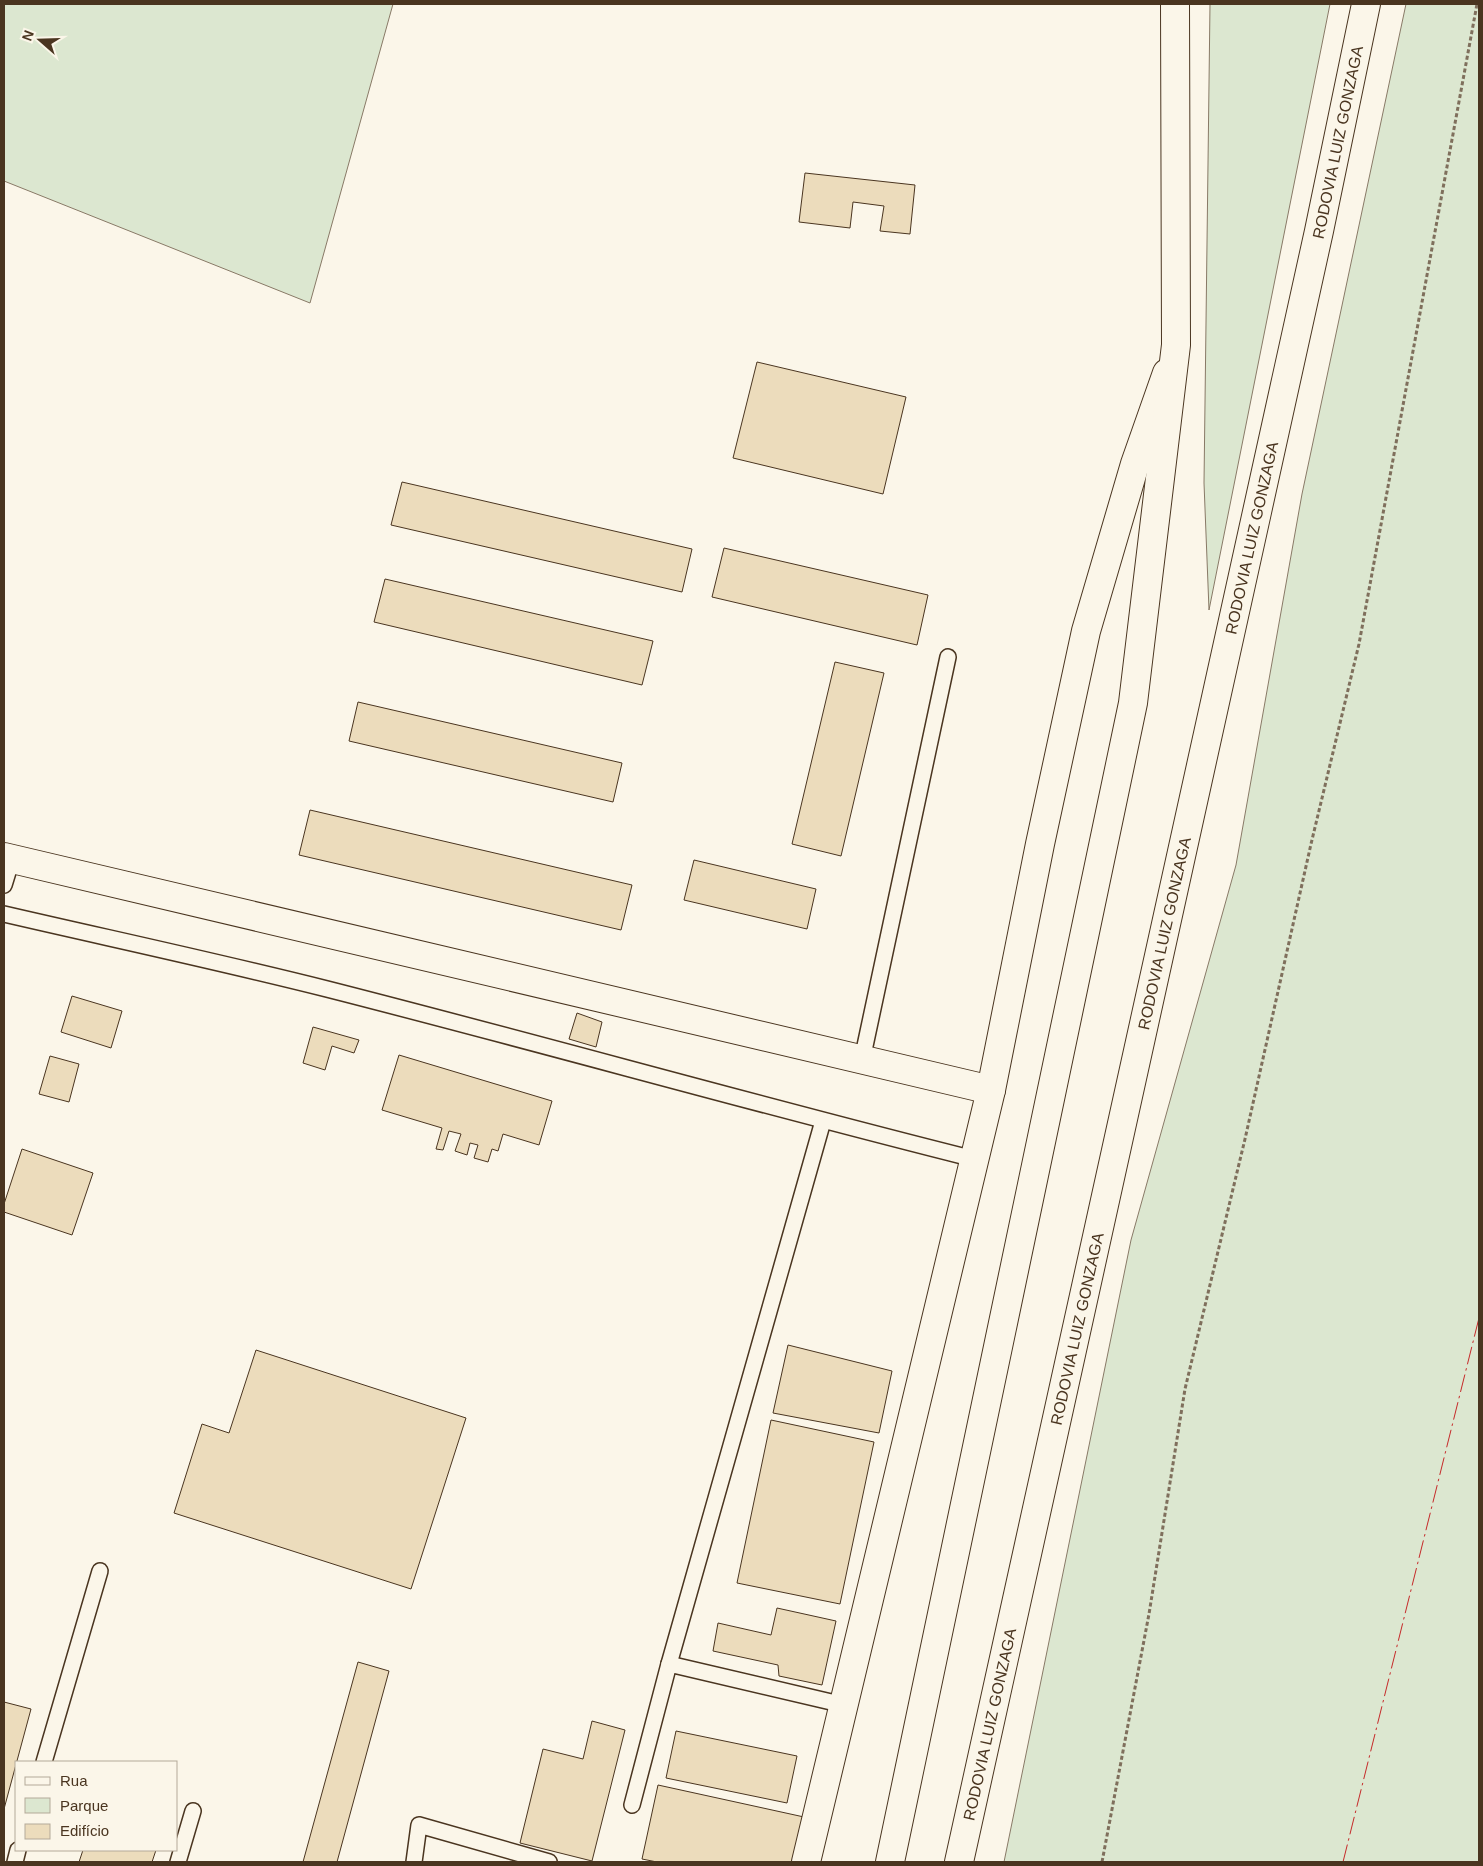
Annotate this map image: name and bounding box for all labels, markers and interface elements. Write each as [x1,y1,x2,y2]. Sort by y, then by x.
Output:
north arrow [15,15,65,65]
text: N [19,28,37,43]
street label: RODOVIA LUIZ GONZAGA [1309,44,1366,240]
street label: RODOVIA LUIZ GONZAGA [1222,440,1281,636]
street label: RODOVIA LUIZ GONZAGA [1134,835,1194,1031]
street label: RODOVIA LUIZ GONZAGA [1047,1231,1106,1427]
street label: RODOVIA LUIZ GONZAGA [960,1626,1019,1822]
legend [15,1761,178,1851]
text: Rua [60,1772,88,1789]
text: Parque [60,1797,108,1814]
text: Edifício [60,1822,109,1839]

